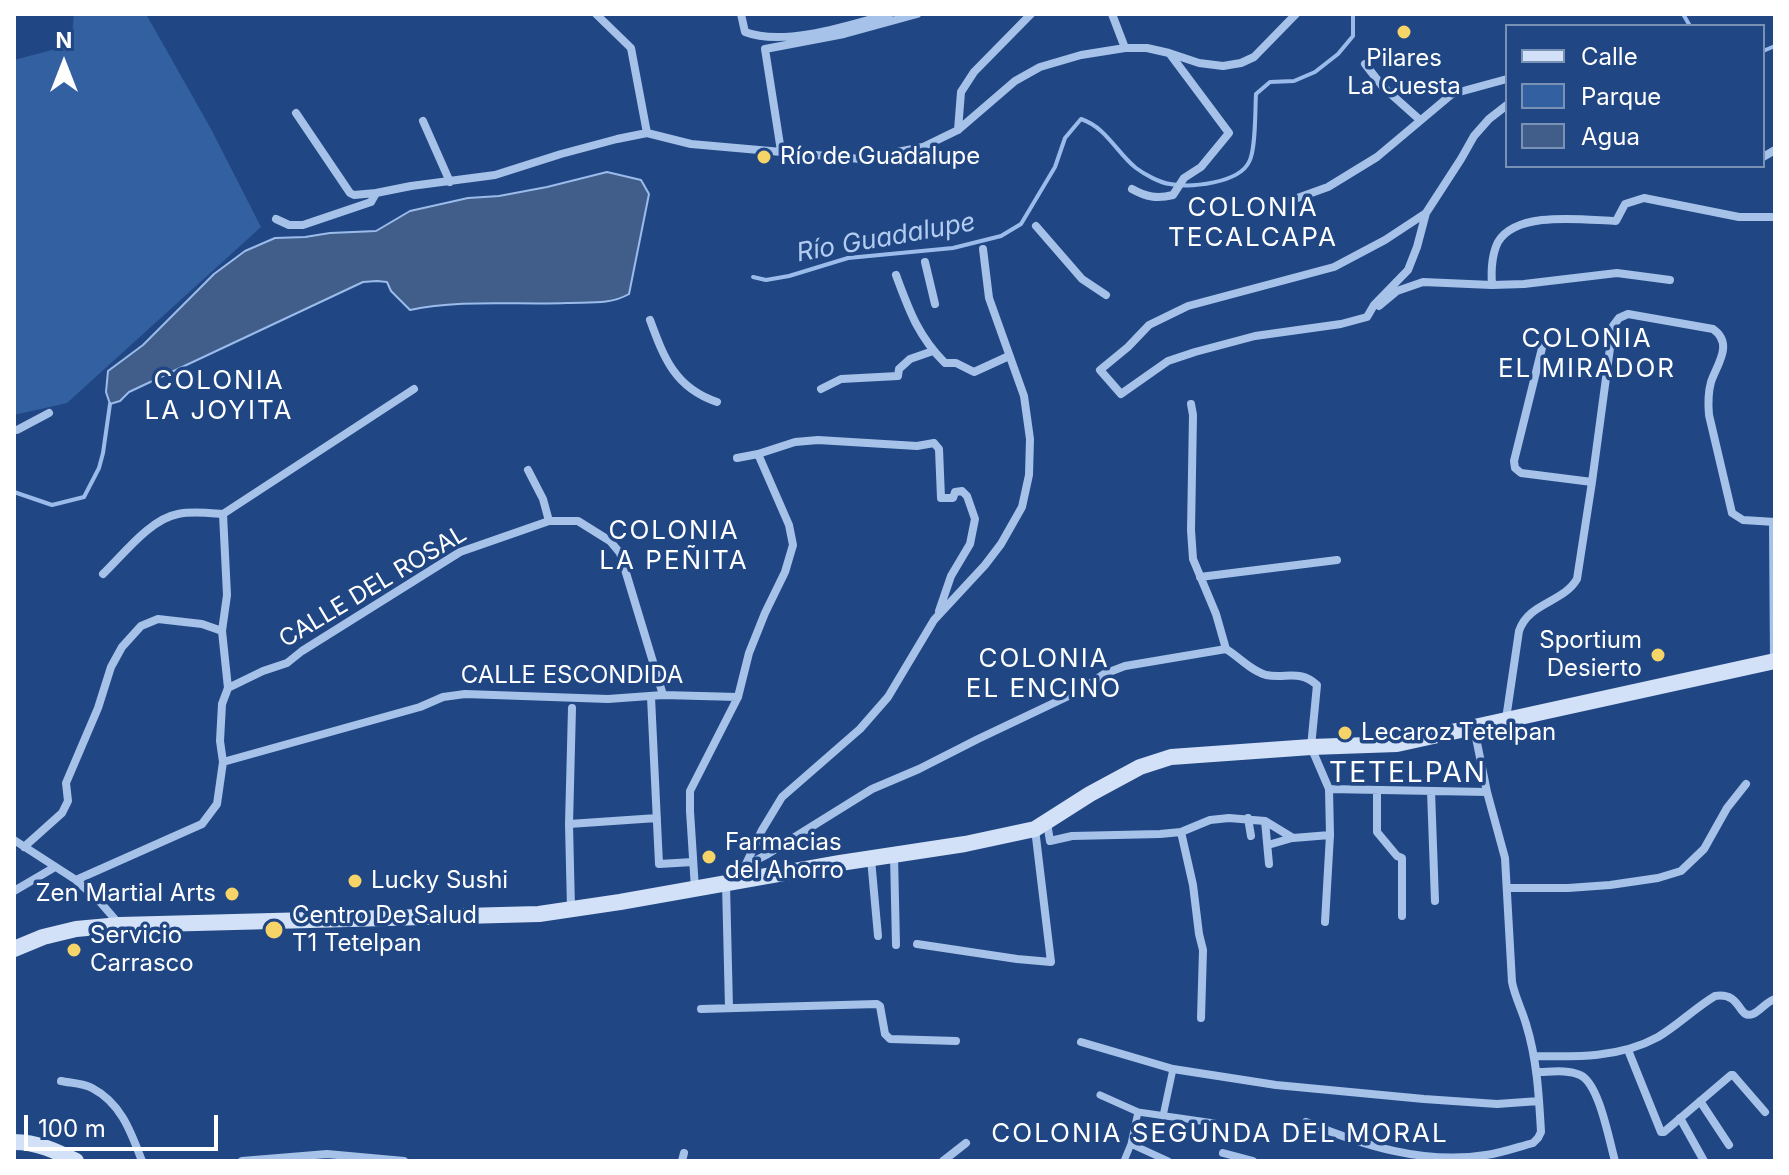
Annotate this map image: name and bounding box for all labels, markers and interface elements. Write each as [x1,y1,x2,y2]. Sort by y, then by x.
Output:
marker: Pilares La Cuesta [1395,23,1413,41]
north arrow [24,24,104,104]
legend [1505,24,1765,168]
text: N [56,27,72,53]
text: Calle [1581,42,1638,71]
place label: Pilares La Cuesta [1347,45,1461,101]
text: Parque [1581,82,1661,111]
text: Agua [1581,122,1640,151]
place label: Río de Guadalupe [780,143,980,171]
marker: Río de Guadalupe [755,148,773,166]
district label: COLONIA TECALCAPA [1168,192,1338,254]
water label: Río Guadalupe [794,207,978,269]
district label: COLONIA EL MIRADOR [1498,323,1676,384]
district label: COLONIA LA JOYITA [145,365,293,426]
district label: COLONIA LA PEÑITA [599,515,749,576]
street label: CALLE DEL ROSAL [274,520,472,654]
place label: Sportium Desierto [1539,627,1642,683]
district label: COLONIA EL ENCINO [966,643,1122,704]
marker: Sportium Desierto [1649,646,1667,664]
street label: CALLE ESCONDIDA [461,662,683,690]
place label: Lecaroz Tetelpan [1361,719,1556,747]
marker: Lecaroz Tetelpan [1336,724,1354,742]
district label: TETELPAN [1329,757,1487,791]
place label: Farmacias del Ahorro [725,829,844,885]
marker: Farmacias del Ahorro [700,848,718,866]
place label: Lucky Sushi [371,867,508,895]
marker: Lucky Sushi [346,872,364,890]
place label: Zen Martial Arts [35,880,216,908]
marker: Zen Martial Arts [223,885,241,903]
place label: Centro De Salud T1 Tetelpan [292,902,477,958]
marker: Centro De Salud T1 Tetelpan [263,919,285,941]
place label: Servicio Carrasco [90,922,194,978]
marker: Servicio Carrasco [65,941,83,959]
scale bar [28,1099,222,1149]
text: 100 m [38,1114,106,1143]
district label: COLONIA SEGUNDA DEL MORAL [991,1118,1449,1150]

